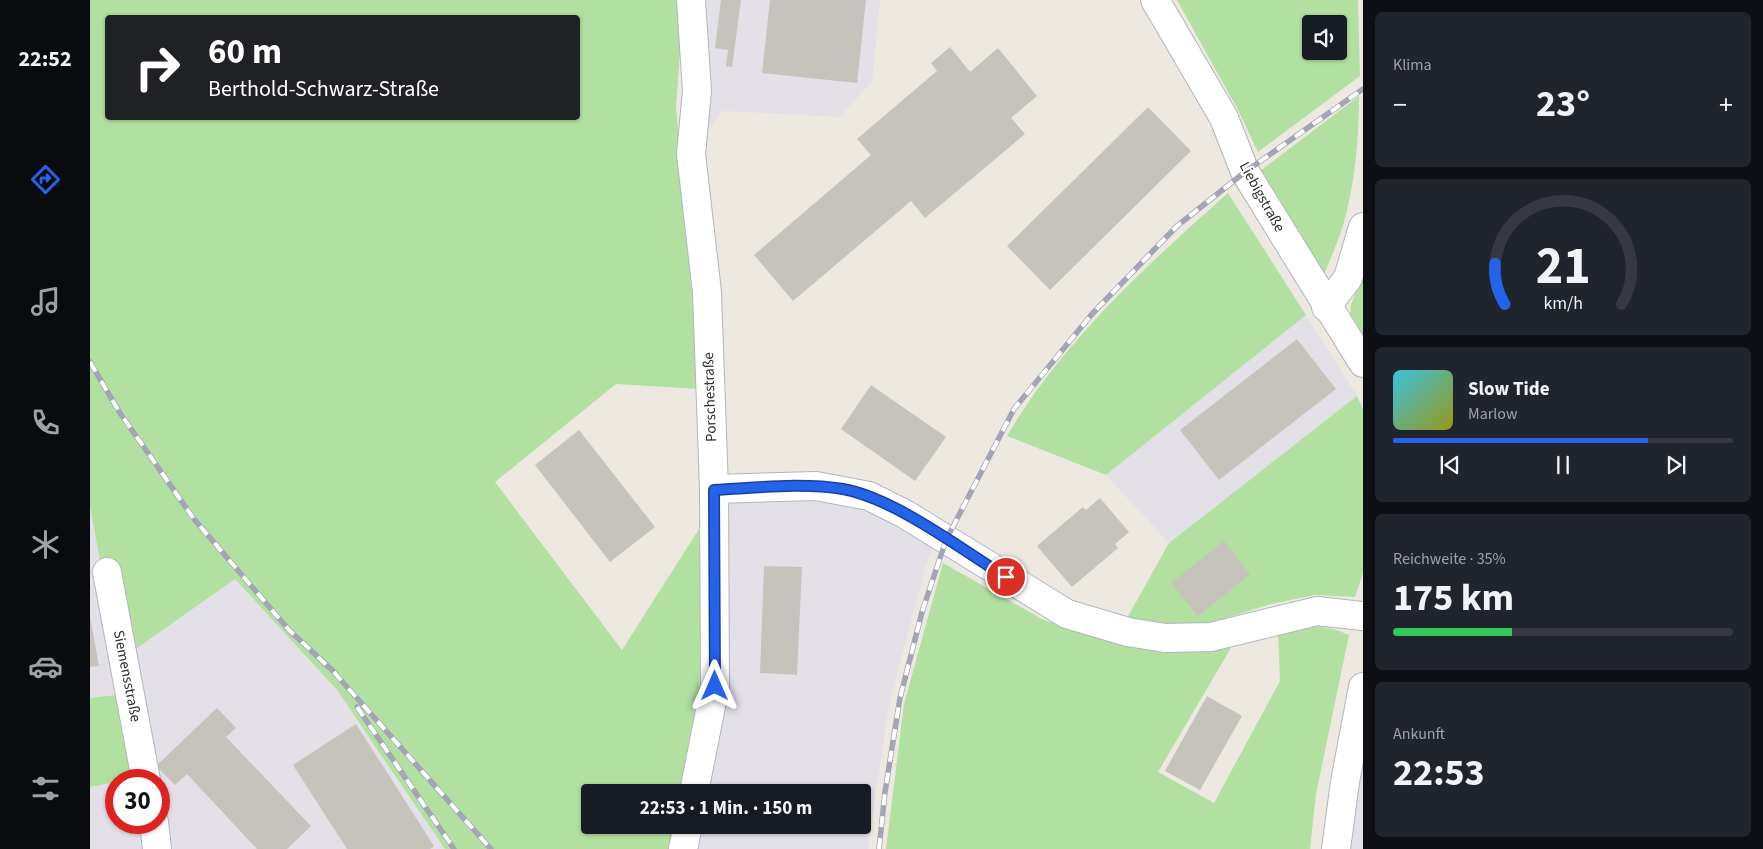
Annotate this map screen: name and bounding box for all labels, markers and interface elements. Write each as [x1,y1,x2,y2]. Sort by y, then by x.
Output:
map controls [1302,15,1347,60]
button: sound [1302,15,1347,60]
text: 60 m [208,27,282,77]
icon: right [125,35,190,100]
text: 22:52 [18,43,72,75]
text: Klima [1393,54,1432,76]
text: Berthold-Schwarz-Straße [208,73,439,105]
text: 23° [1536,77,1590,131]
text: − [1393,85,1407,125]
text: + [1719,85,1733,125]
street label: Liebigstraße [1234,158,1290,236]
icon: directions [28,162,63,197]
text: 21 [1536,230,1590,304]
icon: music [28,284,63,319]
text: km/h [1543,291,1583,316]
street label: Porschestraße [698,352,722,442]
text: Slow Tide [1468,376,1549,403]
text: Marlow [1468,403,1517,425]
icon: phone [28,405,63,440]
icon: previous [1436,451,1464,479]
icon: pause [1549,451,1577,479]
icon: next [1662,451,1690,479]
icon: climate [28,527,63,562]
text: Reichweite · 35% [1393,548,1506,570]
pin [985,556,1027,598]
icon: arrive [992,563,1020,591]
text: 175 km [1393,571,1514,625]
street label: Siemensstraße [108,628,146,724]
icon: car [28,649,63,684]
position arrow [688,659,740,711]
text: Ankunft [1393,723,1445,745]
text: 22:53 [1393,746,1485,800]
speed limit sign: 30 [105,769,170,834]
icon: filters [28,771,63,806]
text: 22:53 · 1 Min. · 150 m [640,795,812,822]

